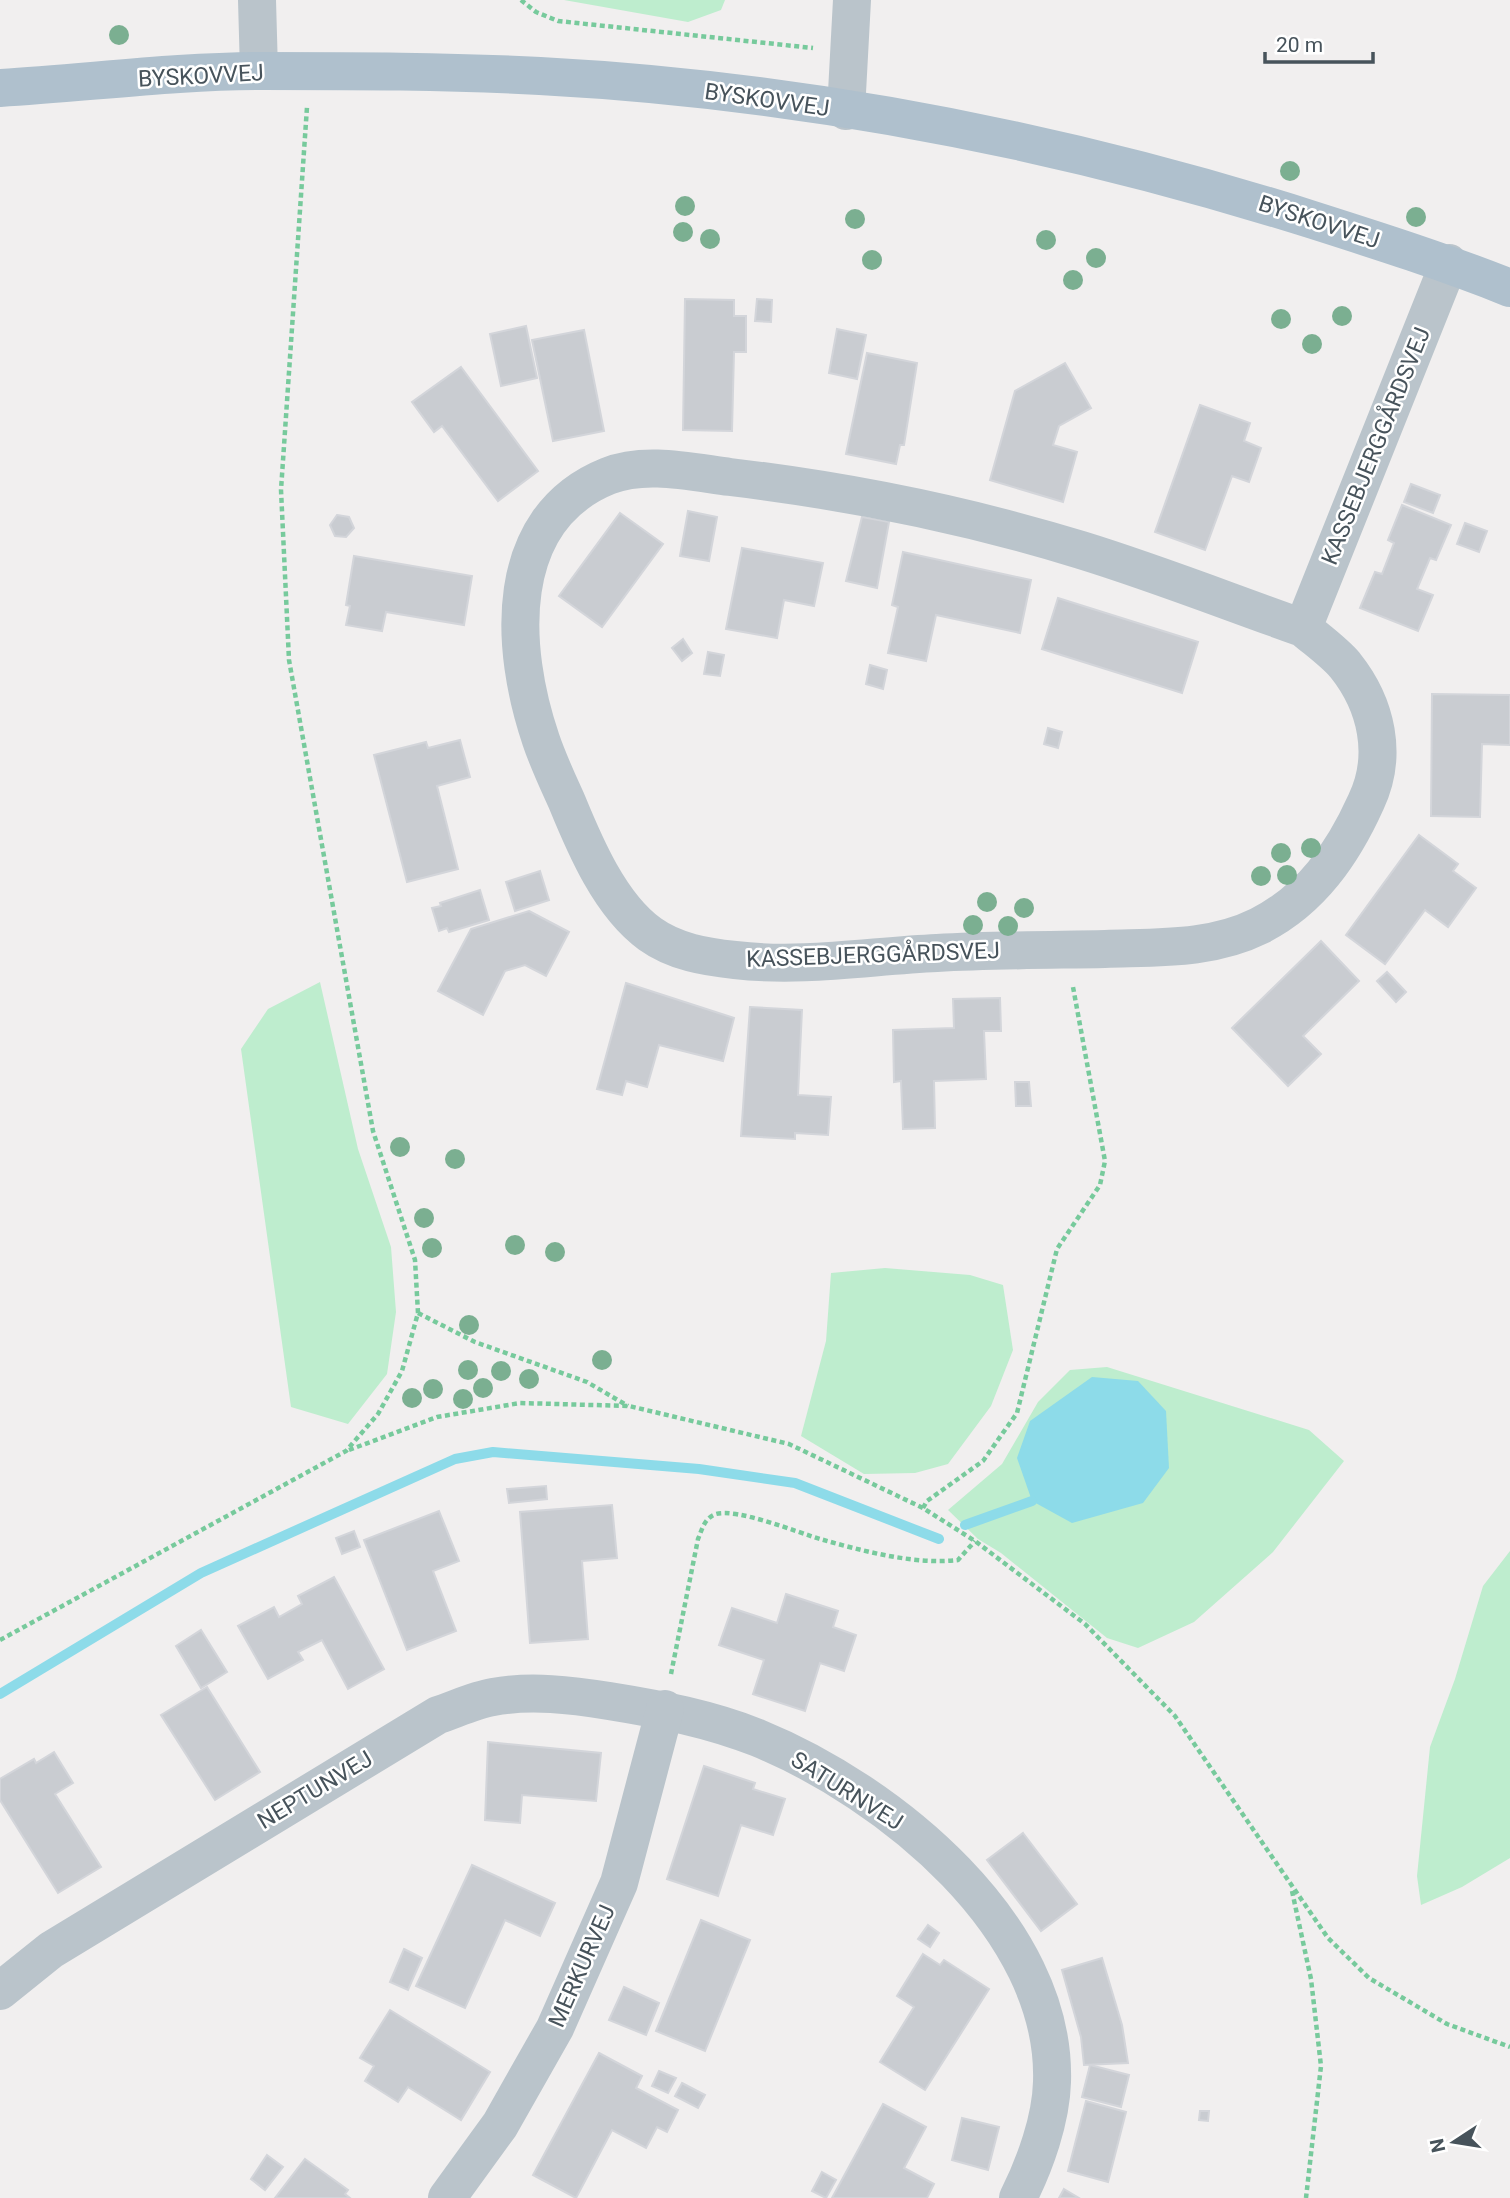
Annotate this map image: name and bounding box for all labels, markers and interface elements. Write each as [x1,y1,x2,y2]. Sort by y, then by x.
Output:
scale bar [1265,21,1374,65]
text: 20 m [1276,33,1323,57]
street label: BYSKOVVEJ [138,59,264,93]
street label: BYSKOVVEJ [703,78,831,122]
street label: BYSKOVVEJ [1255,190,1383,254]
street label: KASSEBJERGGÅRDSVEJ [1314,323,1436,569]
street label: KASSEBJERGGÅRDSVEJ [746,935,1000,973]
street label: NEPTUNVEJ [253,1745,377,1835]
street label: SATURNVEJ [786,1746,908,1836]
street label: MERKURVEJ [543,1901,621,2031]
north arrow [1419,2107,1489,2177]
text: N [1425,2136,1451,2154]

